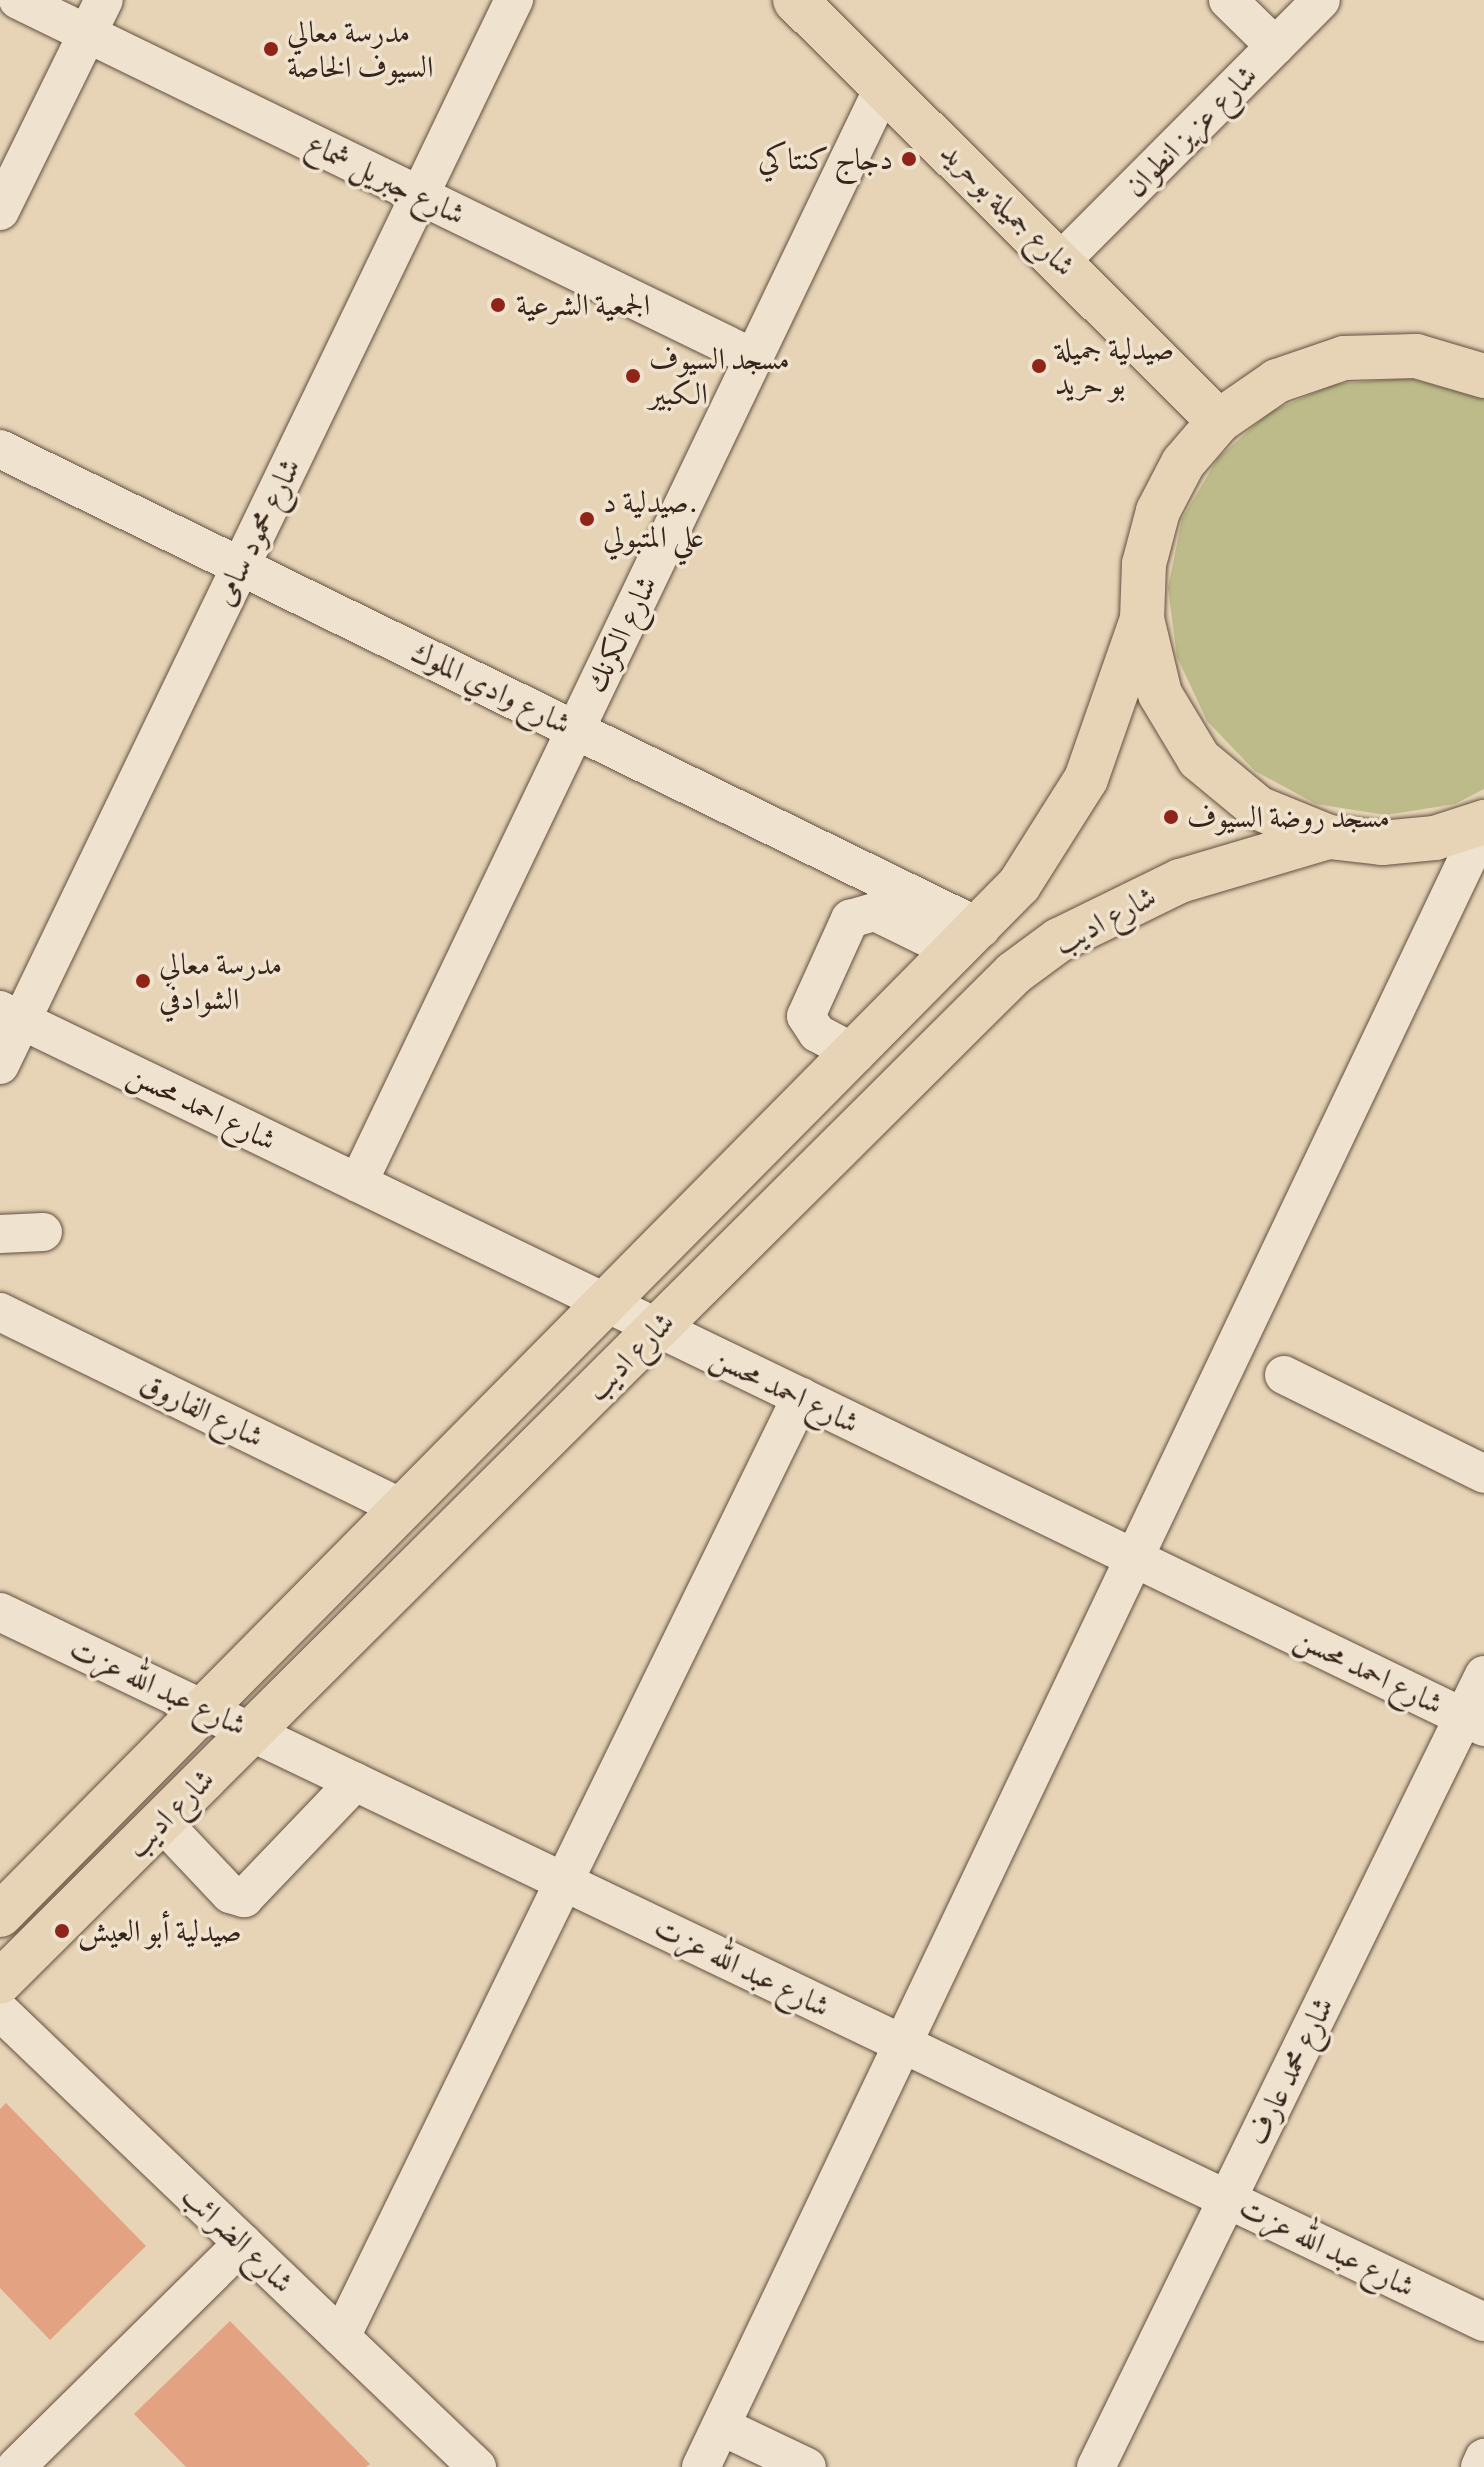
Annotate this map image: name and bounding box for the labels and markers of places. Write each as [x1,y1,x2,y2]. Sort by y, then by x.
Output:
place label: مدرسة معالي السيوف الخاصة [287,14,434,84]
marker: مدرسة معالي السيوف الخاصة [262,40,280,58]
place label: دجاج كنتاكي [758,141,893,177]
marker: دجاج كنتاكي [900,150,918,168]
place label: الجمعية الشرعية [516,287,650,323]
marker: الجمعية الشرعية [487,294,509,316]
place label: صيدلية جميلة بو حريد [1055,331,1174,402]
place label: مسجد السيوف الكبير [649,341,790,412]
marker: صيدلية جميلة بو حريد [1030,357,1048,375]
marker: مسجد السيوف الكبير [624,367,642,385]
place label: صيدلية د. علي المتبولي [603,484,704,554]
marker: صيدلية د. علي المتبولي [578,510,596,528]
place label: مسجد روضة السيوف [1187,799,1390,835]
marker: مسجد روضة السيوف [1162,808,1180,826]
place label: مدرسة معالي الشوادفي [159,946,282,1016]
marker: مدرسة معالي الشوادفي [134,972,152,990]
place label: صيدلية أبو العيش [78,1913,242,1949]
marker: صيدلية أبو العيش [53,1922,71,1940]

